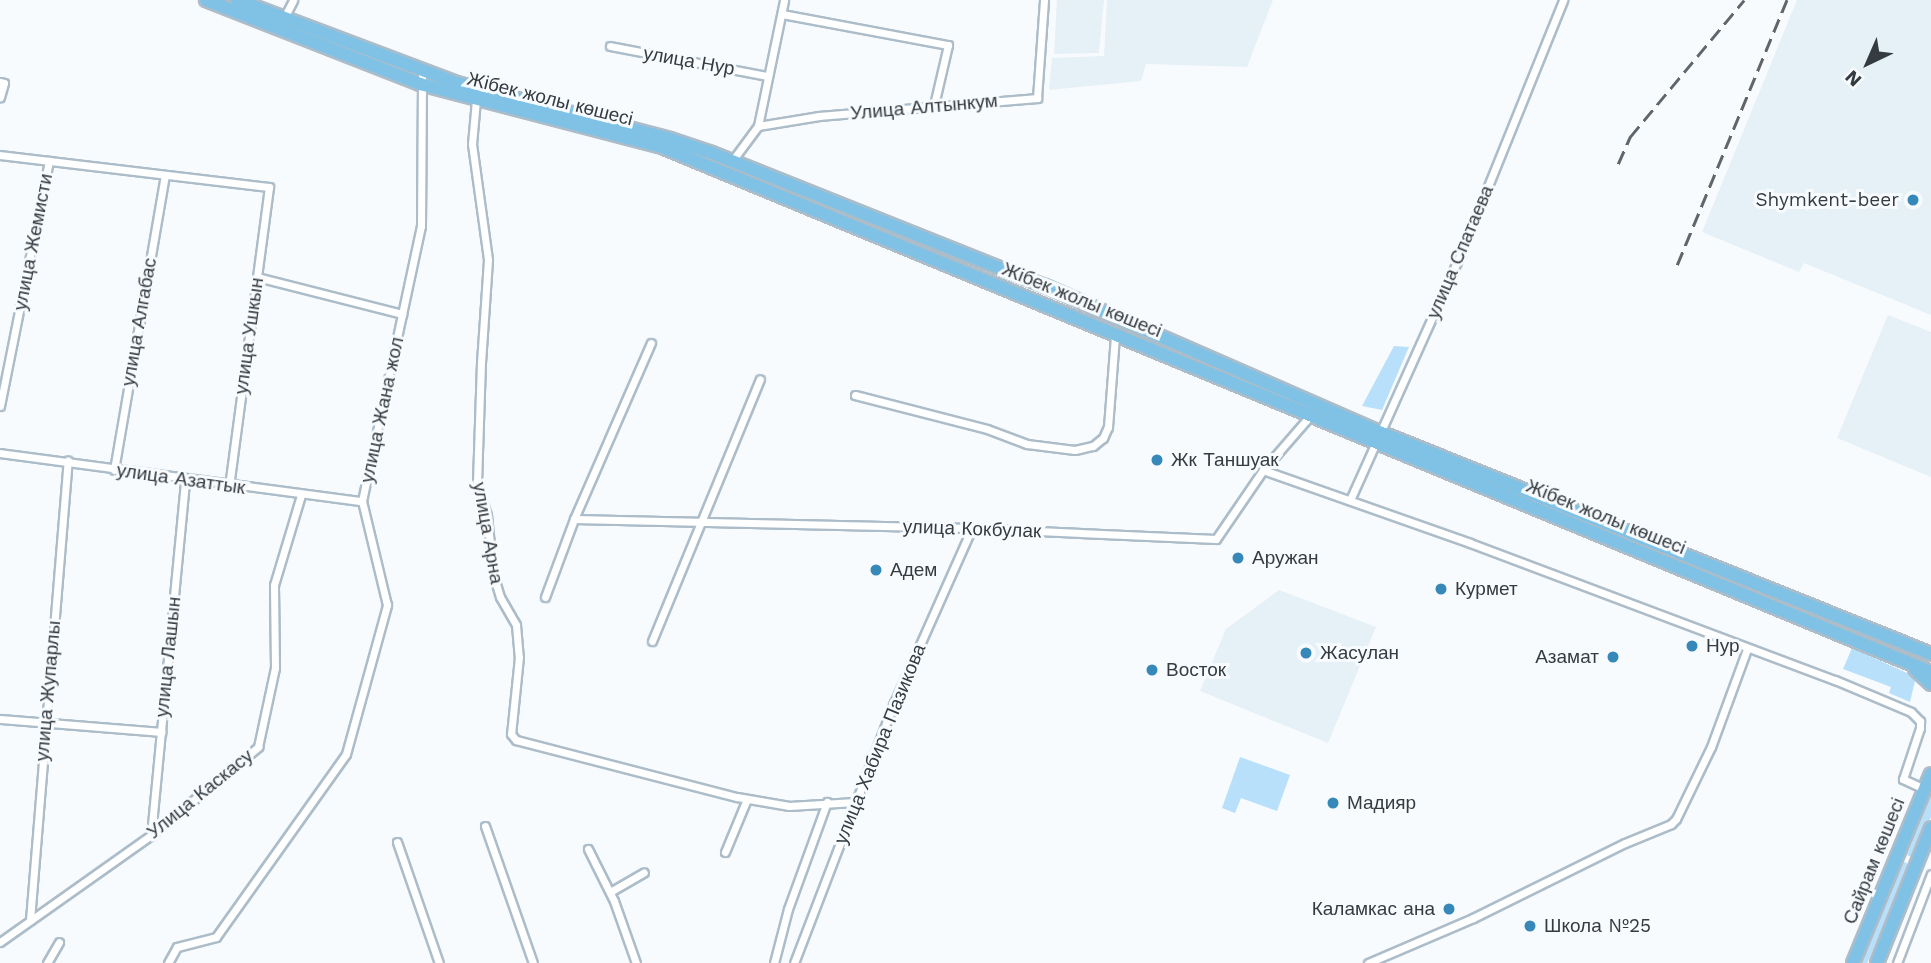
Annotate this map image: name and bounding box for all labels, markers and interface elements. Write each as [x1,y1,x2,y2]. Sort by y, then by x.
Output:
north arrow [1833,28,1903,98]
street label: улица Нур [642,42,736,80]
text: N [1840,65,1866,92]
street label: Жібек жолы көшесі [465,67,635,131]
street label: Улица Алтынкум [849,89,999,125]
street label: улица Жемисти [9,172,57,312]
street label: улица Спатаева [1422,182,1498,322]
place label: Shymkent-beer [1755,189,1899,211]
marker: Shymkent-beer [1905,192,1921,208]
street label: улица Алгабас [116,256,162,388]
street label: Жібек жолы көшесі [999,258,1165,342]
street label: улица Ушкын [230,276,268,396]
street label: улица Жана жол [355,335,409,485]
place label: Жк Таншуак [1171,449,1279,471]
marker: Жк Таншуак [1149,452,1165,468]
street label: улица Азаттык [115,459,247,499]
street label: Жібек жолы көшесі [1523,475,1689,559]
street label: улица Арна [468,480,508,586]
street label: улица Кокбулак [902,515,1042,543]
place label: Аружан [1252,547,1319,569]
marker: Аружан [1230,550,1246,566]
place label: Адем [890,559,937,581]
marker: Адем [868,562,884,578]
place label: Курмет [1455,578,1518,600]
marker: Курмет [1433,581,1449,597]
street label: улица Лашын [150,596,186,718]
street label: улица Жупарлы [30,620,66,762]
place label: Нур [1706,635,1740,657]
marker: Нур [1684,638,1700,654]
street label: улица Хабира Пазикова [829,641,931,847]
place label: Жасулан [1320,642,1399,664]
marker: Жасулан [1298,645,1314,661]
place label: Азамат [1535,646,1599,668]
marker: Азамат [1605,649,1621,665]
place label: Восток [1166,659,1226,681]
marker: Восток [1144,662,1160,678]
street label: Улица Каскасу [142,744,258,844]
place label: Мадияр [1347,792,1416,814]
marker: Мадияр [1325,795,1341,811]
street label: Сайрам көшесі [1838,795,1910,927]
place label: Каламкас ана [1312,898,1435,920]
marker: Каламкас ана [1441,901,1457,917]
place label: Школа №25 [1544,915,1651,937]
marker: Школа №25 [1522,918,1538,934]

